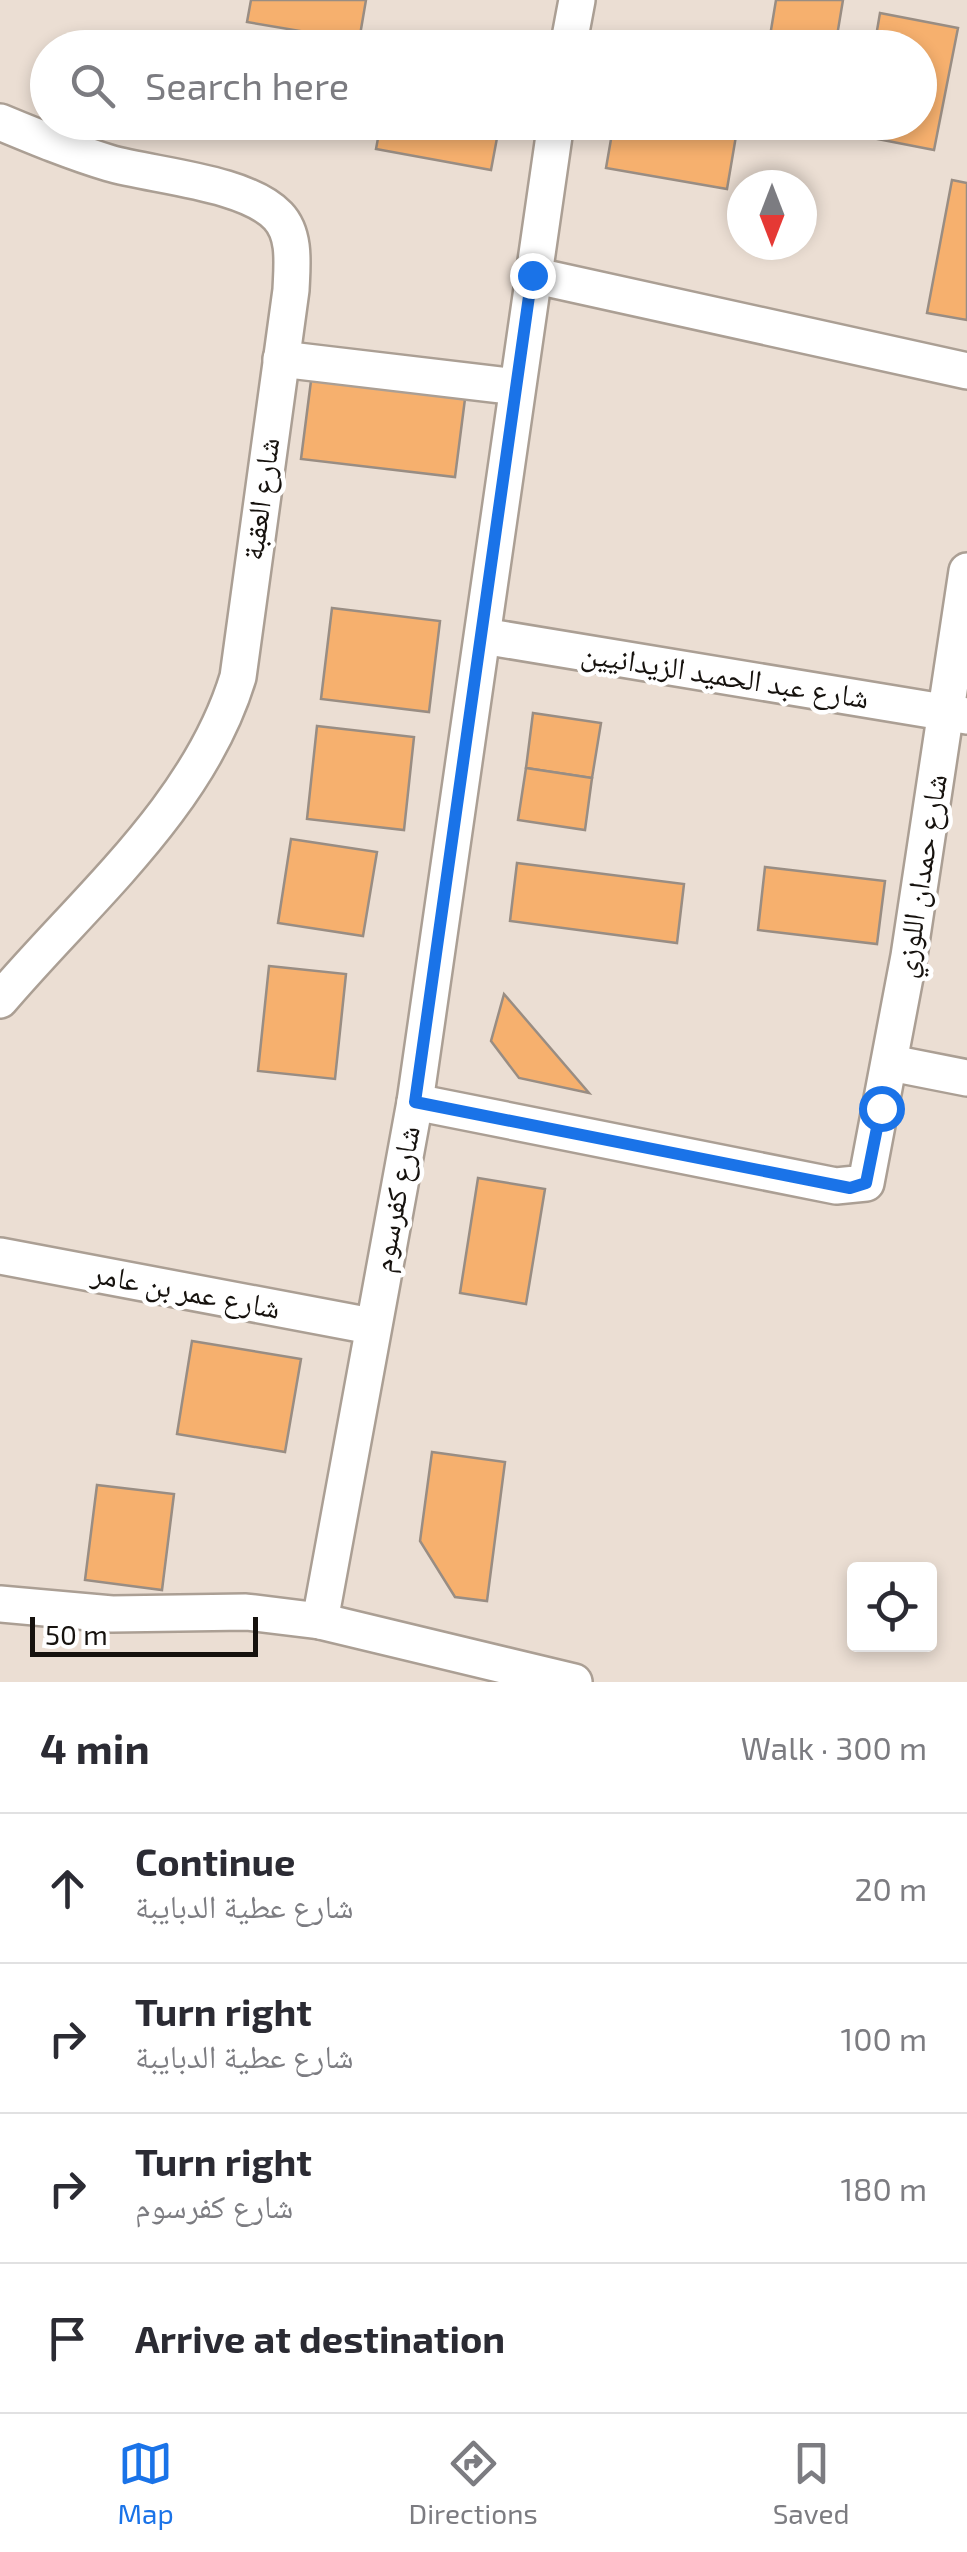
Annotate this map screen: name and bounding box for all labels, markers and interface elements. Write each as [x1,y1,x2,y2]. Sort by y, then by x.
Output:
search box [30,30,937,140]
icon: search [65,58,120,113]
text: Search here [145,62,349,108]
north arrow [727,170,817,260]
route end [510,253,556,299]
street label: شارع العقبة [233,435,288,563]
street label: شارع عبد الحميد الزيدانيين [578,634,872,718]
street label: شارع حمدان اللوزي [885,771,960,981]
route start [859,1086,905,1132]
street label: شارع كفرسوم [362,1122,429,1275]
street label: شارع عمر بن عامر [88,1253,284,1328]
map controls [847,1562,937,1652]
button: locate [847,1562,937,1652]
scale bar [30,1612,258,1656]
text: 50 m [45,1617,108,1651]
text: 4 min [40,1722,150,1772]
text: Walk · 300 m [741,1728,927,1766]
text: Continue [135,1838,295,1884]
icon: ahead [40,1861,95,1916]
text: 20 m [855,1869,927,1907]
text: شارع عطية الدبايبة [135,1886,354,1924]
text: Turn right [135,1988,312,2034]
icon: right [40,2011,95,2066]
text: 100 m [841,2019,927,2057]
text: شارع عطية الدبايبة [135,2036,354,2074]
text: Turn right [135,2138,312,2184]
icon: right [40,2161,95,2216]
text: 180 m [840,2169,927,2207]
text: شارع كفرسوم [135,2186,293,2224]
icon: arrive [40,2311,95,2366]
text: Arrive at destination [135,2315,505,2361]
tab: Map [117,2436,174,2530]
tab: Directions [409,2436,538,2530]
tab: Saved [773,2436,850,2530]

